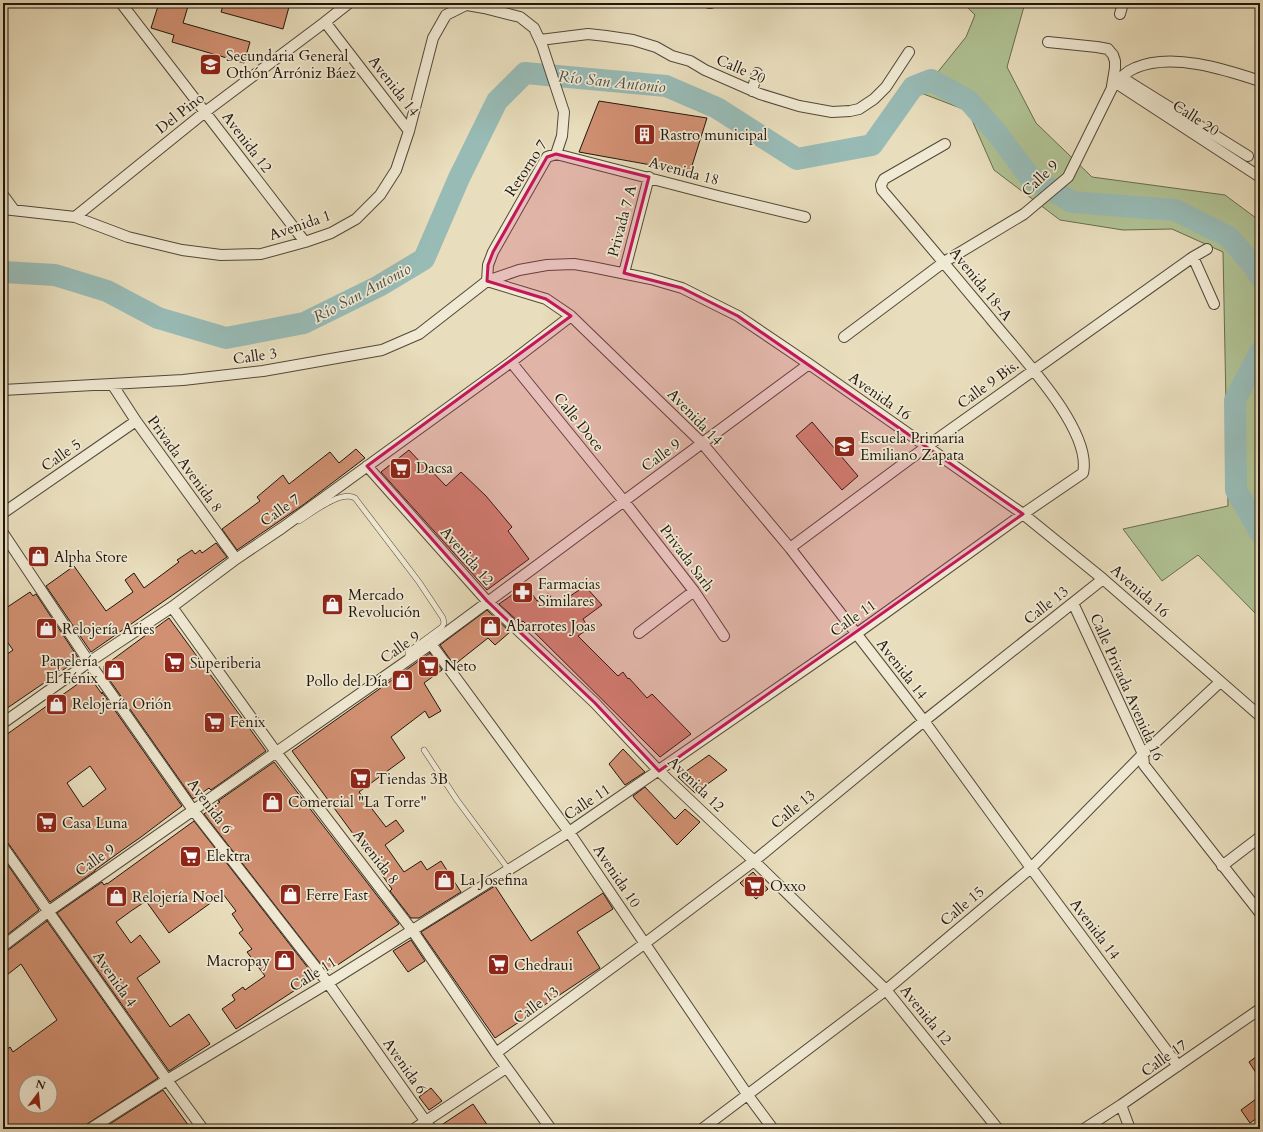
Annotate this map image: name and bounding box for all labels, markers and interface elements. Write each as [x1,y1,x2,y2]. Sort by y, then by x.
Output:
place label: Secundaria General Othón Arróniz Báez [226,46,356,83]
street label: Calle 20 [713,50,769,88]
school or university icon: Secundaria General Othón Arróniz Báez [198,52,224,78]
street label: Avenida 14 [364,52,424,121]
water label: Río San Antonio [557,65,667,99]
street label: Del Pino [152,88,208,138]
street label: Calle 20 [1169,96,1223,141]
street label: Avenida 12 [217,107,277,177]
building icon: Rastro municipal [631,122,657,148]
place label: Rastro municipal [660,125,767,145]
street label: Retorno 7 [500,136,552,200]
street label: Avenida 18 [647,152,721,190]
street label: Calle 9 [1017,155,1063,201]
street label: Privada 7 A [603,183,641,259]
street label: Avenida 1 [266,205,334,245]
street label: Avenida 18-A [945,243,1017,325]
water label: Río San Antonio [309,258,415,328]
street label: Calle 3 [232,343,278,369]
street label: Calle 9 Bis. [953,355,1023,413]
street label: Avenida 16 [845,367,915,425]
street label: Avenida 14 [663,384,727,450]
street label: Calle Doce [549,388,609,456]
street label: Privada Avenida 8 [143,412,227,516]
place label: Escuela Primaria Emiliano Zapata [860,428,965,465]
street label: Calle 5 [37,434,85,476]
street label: Calle 9 [637,434,685,476]
school or university icon: Escuela Primaria Emiliano Zapata [832,434,858,460]
supermarket icon: Dacsa [388,455,414,481]
place label: Dacsa [416,458,454,478]
street label: Calle 7 [256,489,304,531]
street label: Privada Sarh [655,521,719,596]
street label: Avenida 12 [436,522,498,590]
shop icon: Alpha Store [25,544,51,570]
place label: Alpha Store [54,547,128,567]
street label: Avenida 16 [1106,560,1174,622]
place label: Farmacias Similares [538,574,600,611]
pharmacy icon: Farmacias Similares [510,580,536,606]
street label: Calle 13 [1019,581,1073,629]
place label: Mercado Revolución [348,585,421,622]
shop icon: Mercado Revolución [319,591,345,617]
street label: Calle 11 [826,595,880,641]
street label: Calle Privada Avenida 16 [1085,610,1169,764]
shop icon: Abarrotes Joas [478,613,504,639]
shop icon: Relojería Aries [34,616,60,642]
place label: Abarrotes Joas [506,616,596,636]
place label: Relojería Aries [62,619,155,639]
street label: Calle 9 [376,626,424,668]
street label: Avenida 14 [872,635,932,704]
supermarket icon: Superiberia [162,650,188,676]
place label: Papelería El Fénix [41,651,99,688]
place label: Superiberia [190,653,262,673]
supermarket icon: Neto [416,653,442,679]
place label: Neto [444,656,476,676]
shop icon: Papelería El Fénix [101,657,127,683]
shop icon: Pollo del Día [390,668,416,694]
place label: Pollo del Día [306,671,389,691]
shop icon: Relojería Orión [43,691,69,717]
place label: Relojería Orión [72,694,172,714]
supermarket icon: Fenix [202,709,228,735]
place label: Fenix [230,712,266,732]
street label: Avenida 12 [663,752,729,816]
supermarket icon: Tiendas 3B [347,766,373,792]
place label: Tiendas 3B [376,769,448,789]
street label: Avenida 6 [183,774,237,838]
street label: Calle 11 [560,779,614,825]
street label: Calle 13 [767,785,819,833]
shop icon: Comercial "La Torre" [260,789,286,815]
place label: Comercial "La Torre" [288,792,427,812]
supermarket icon: Casa Luna [33,810,59,836]
place label: Casa Luna [62,813,128,833]
street label: Avenida 8 [348,826,404,888]
street label: Calle 9 [71,839,119,881]
street label: Avenida 10 [589,841,646,912]
supermarket icon: Elektra [178,843,204,869]
place label: Elektra [206,846,251,866]
shop icon: La Josefina [431,867,457,893]
place label: La Josefina [460,870,529,890]
supermarket icon: Oxxo [741,873,767,899]
place label: Oxxo [770,876,806,896]
shop icon: Ferre Fast [277,882,303,908]
street label: Calle 15 [936,882,988,930]
shop icon: Relojería Noel [104,884,130,910]
place label: Ferre Fast [306,885,368,905]
place label: Relojería Noel [132,887,224,907]
street label: Avenida 14 [1065,894,1125,964]
street label: Avenida 4 [88,947,142,1011]
shop icon: Macropay [272,948,298,974]
place label: Macropay [207,951,270,971]
street label: Calle 11 [286,952,340,996]
supermarket icon: Chedraui [486,952,512,978]
place label: Chedraui [514,955,573,975]
street label: Avenida 12 [896,981,957,1049]
street label: Calle 13 [509,982,563,1028]
street label: Avenida 6 [378,1034,432,1098]
street label: Calle 17 [1137,1035,1191,1081]
north arrow [18,1074,58,1114]
text: N [34,1076,48,1094]

